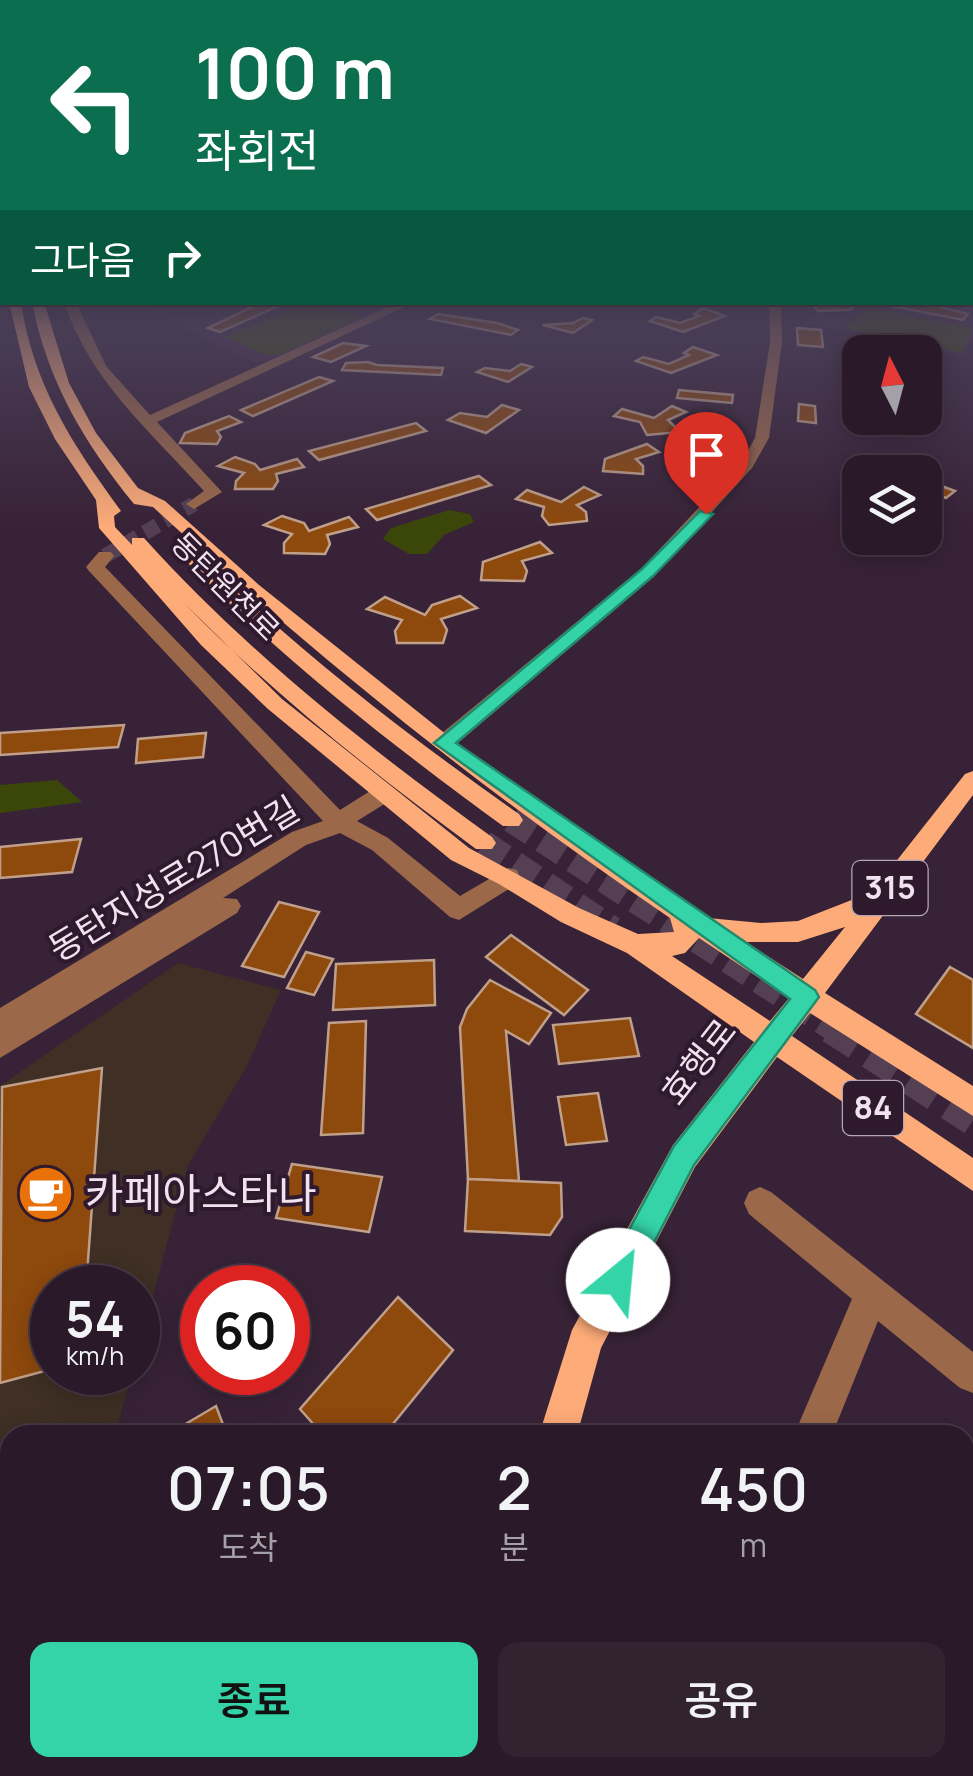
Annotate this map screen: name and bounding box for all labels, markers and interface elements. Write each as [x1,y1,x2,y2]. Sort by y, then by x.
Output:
text: 100 m [195,24,395,120]
icon: left [30,40,160,170]
text: 좌회전 [195,119,319,181]
icon: right [155,230,210,285]
text: 그다음 [30,233,135,285]
north arrow [842,335,942,435]
map controls [842,335,942,555]
pin [664,412,749,515]
icon: arrive [679,427,734,482]
button: layers [842,455,942,555]
street label: 동탄원천로 [163,523,289,649]
street label: 동탄지성로270번길 [39,784,308,972]
road number: 315 [852,861,928,915]
street label: 효행로 [650,1009,747,1114]
road number: 84 [843,1081,903,1135]
cafe icon: 카페아스타나 [16,1164,76,1224]
place label: 카페아스타나 [85,1164,317,1222]
position arrow [566,1228,670,1332]
speed limit sign: 60 [180,1265,310,1395]
text: 54 [65,1284,125,1352]
text: km/h [66,1338,124,1373]
text: 07:05 [167,1446,330,1528]
text: 2 [497,1446,532,1528]
text: 450 [699,1447,808,1529]
text: m [740,1523,767,1567]
text: 도착 [219,1525,278,1569]
text: 분 [499,1525,529,1569]
button: 종료 [30,1642,478,1757]
button: 공유 [498,1642,945,1757]

